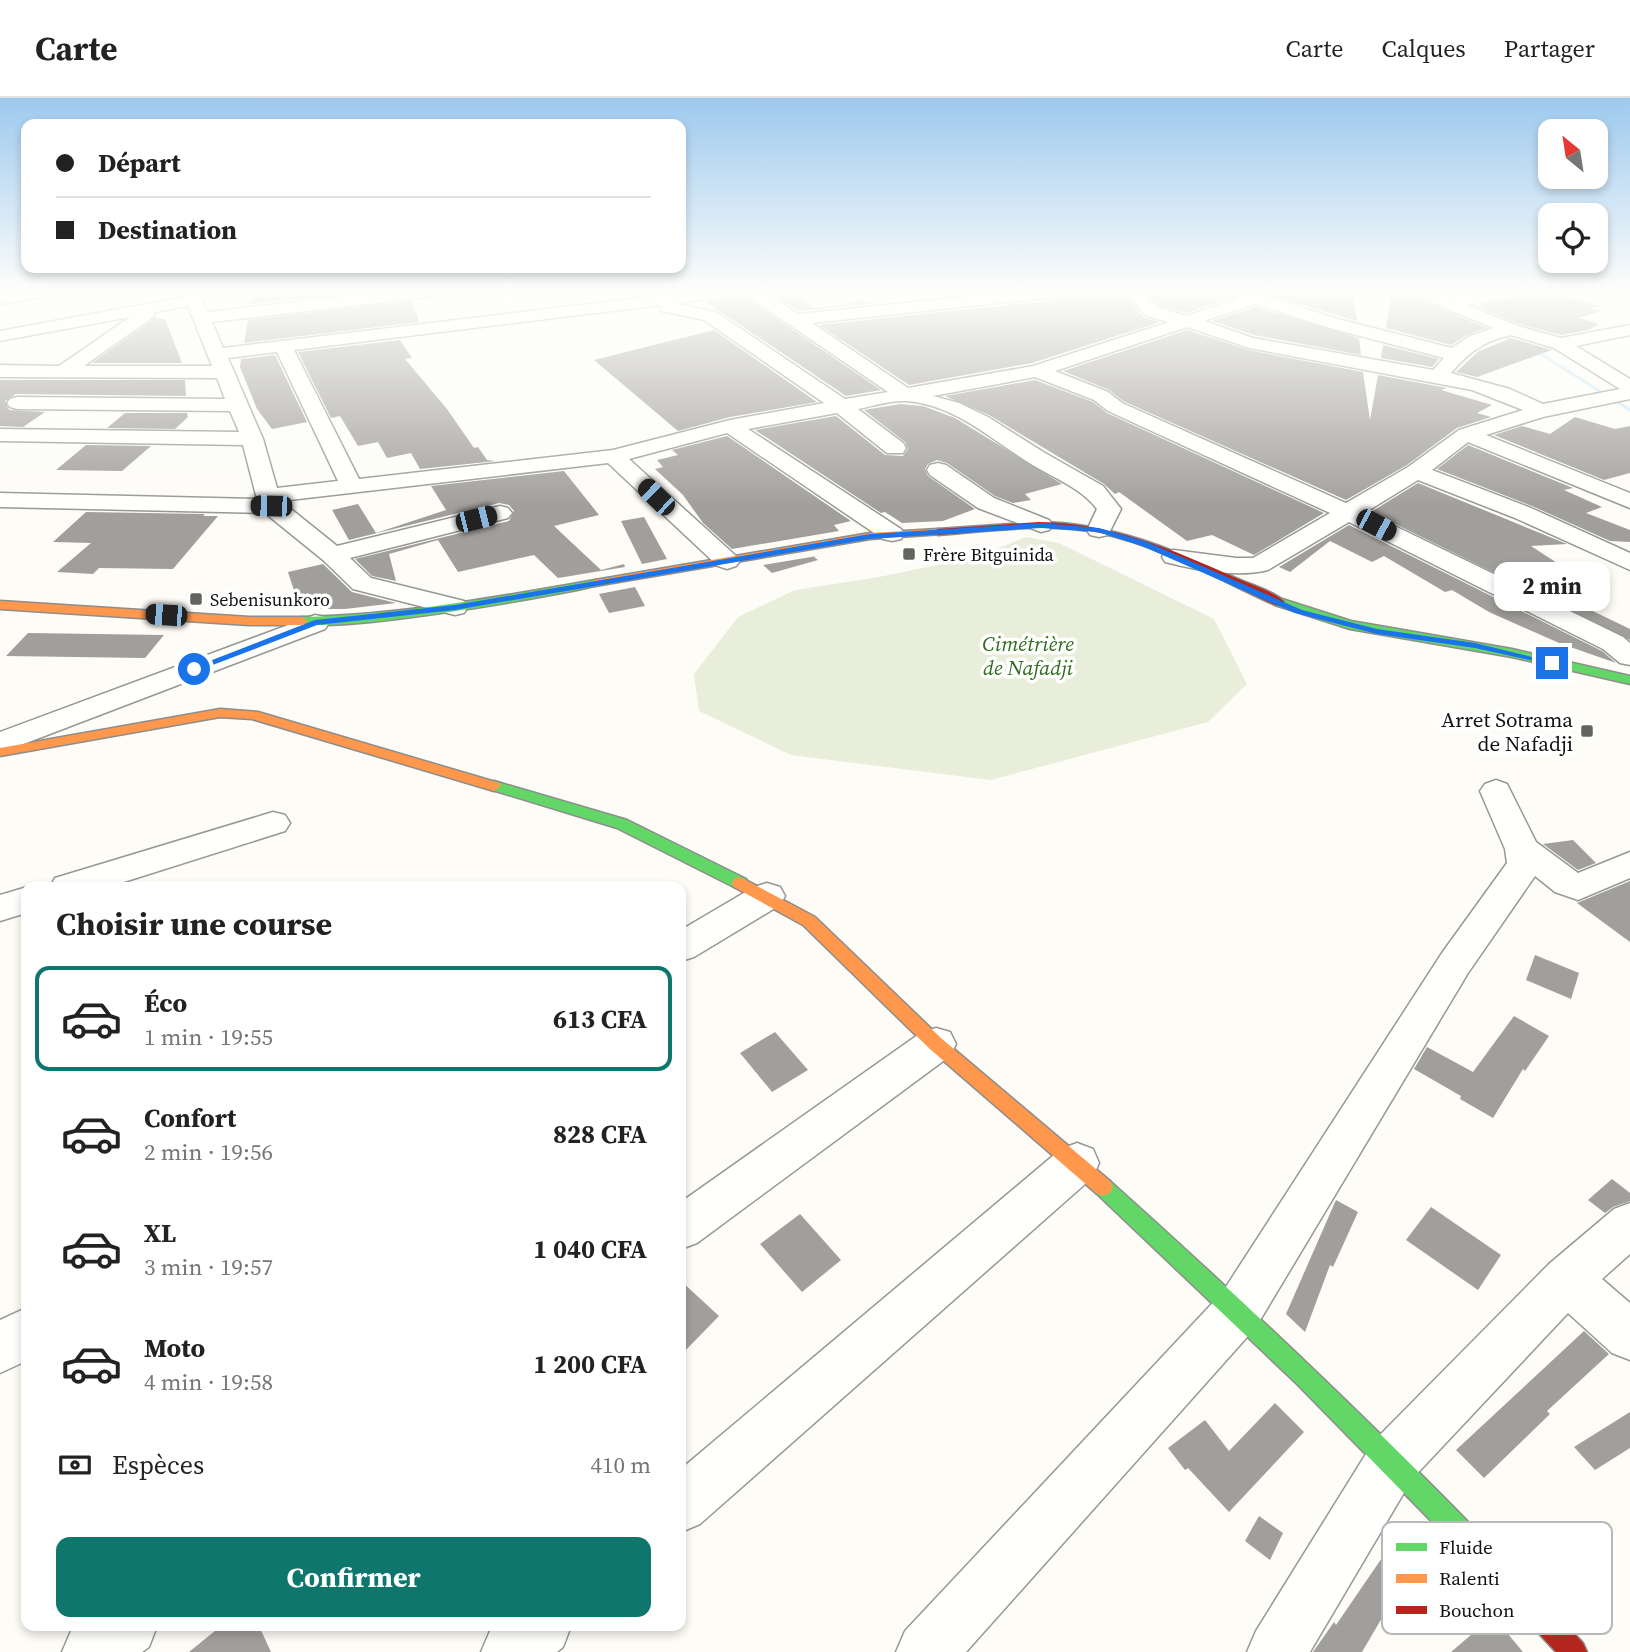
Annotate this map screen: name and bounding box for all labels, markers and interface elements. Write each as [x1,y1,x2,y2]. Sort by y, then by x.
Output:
text: Carte [35,26,117,71]
text: Carte [1286,32,1344,65]
text: Calques [1382,32,1466,65]
text: Partager [1504,32,1595,65]
north arrow [1538,119,1608,189]
map controls [1538,119,1608,273]
text: Départ [98,145,181,181]
button: locate [1538,203,1608,273]
text: Destination [98,212,237,248]
car [634,475,679,519]
car [250,495,293,517]
car [454,504,499,534]
car [1353,506,1400,544]
place label: Frère Bitguinida [923,542,1054,567]
marker: Frère Bitguinida [901,546,917,562]
callout: 2 min [1494,561,1610,610]
text: 2 min [1522,570,1582,602]
place label: Sebenisunkoro [210,587,330,612]
marker: Sebenisunkoro [188,591,204,607]
car [145,603,188,627]
park label: Cimétrière de Nafadji [982,629,1074,682]
route end [1536,647,1568,679]
route start [178,653,210,685]
place label: Arret Sotrama de Nafadji [1441,705,1573,758]
marker: Arret Sotrama de Nafadji [1579,723,1595,739]
text: Choisir une course [56,902,332,946]
text: Éco [144,985,187,1021]
icon: car [60,987,123,1050]
text: 613 CFA [553,1001,647,1037]
text: 1 min · 19:55 [144,1021,273,1053]
text: Confort [144,1100,236,1136]
icon: car [60,1102,123,1165]
text: 828 CFA [553,1116,647,1152]
text: 2 min · 19:56 [144,1136,273,1168]
text: XL [144,1215,176,1251]
icon: car [60,1217,123,1280]
text: 1 040 CFA [533,1231,647,1267]
text: 3 min · 19:57 [144,1251,273,1283]
text: Moto [144,1330,205,1366]
icon: car [60,1332,123,1395]
text: 1 200 CFA [533,1346,647,1382]
text: 4 min · 19:58 [144,1366,273,1398]
icon: cash [56,1446,94,1484]
text: Espèces [112,1447,204,1483]
text: 410 m [590,1449,651,1481]
legend [1382,1522,1612,1634]
text: Fluide [1439,1534,1493,1560]
button: Confirmer [56,1537,651,1617]
text: Ralenti [1439,1565,1500,1591]
text: Bouchon [1439,1597,1515,1623]

